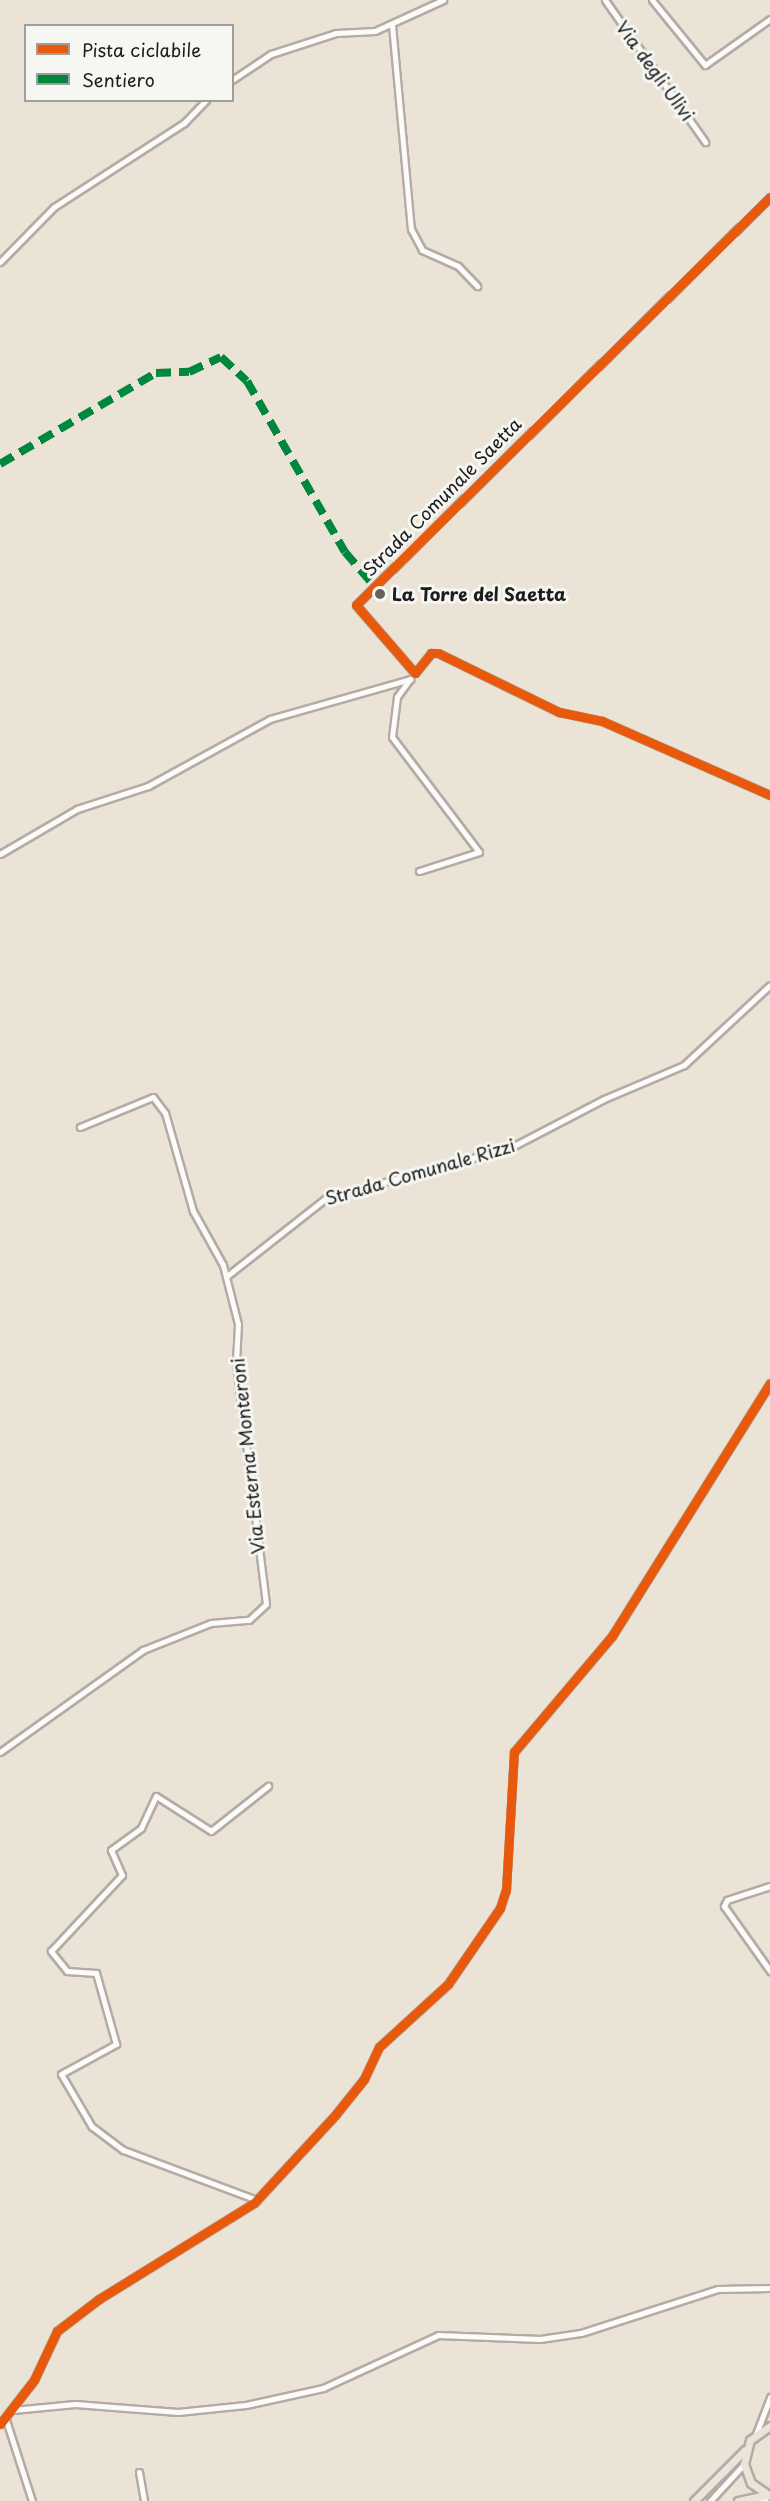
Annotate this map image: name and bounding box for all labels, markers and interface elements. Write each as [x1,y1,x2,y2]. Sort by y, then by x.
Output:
street label: Via degli Ulivi [612,17,698,125]
legend [24,24,234,102]
text: Pista ciclabile [82,36,201,63]
text: Sentiero [82,66,155,93]
street label: Strada Comunale Saetta [358,413,526,581]
place label: La Torre del Saetta [392,583,568,605]
marker: La Torre del Saetta [373,587,387,601]
street label: Strada Comunale Rizzi [322,1134,518,1210]
street label: Via Esterna Monteroni [227,1357,269,1555]

